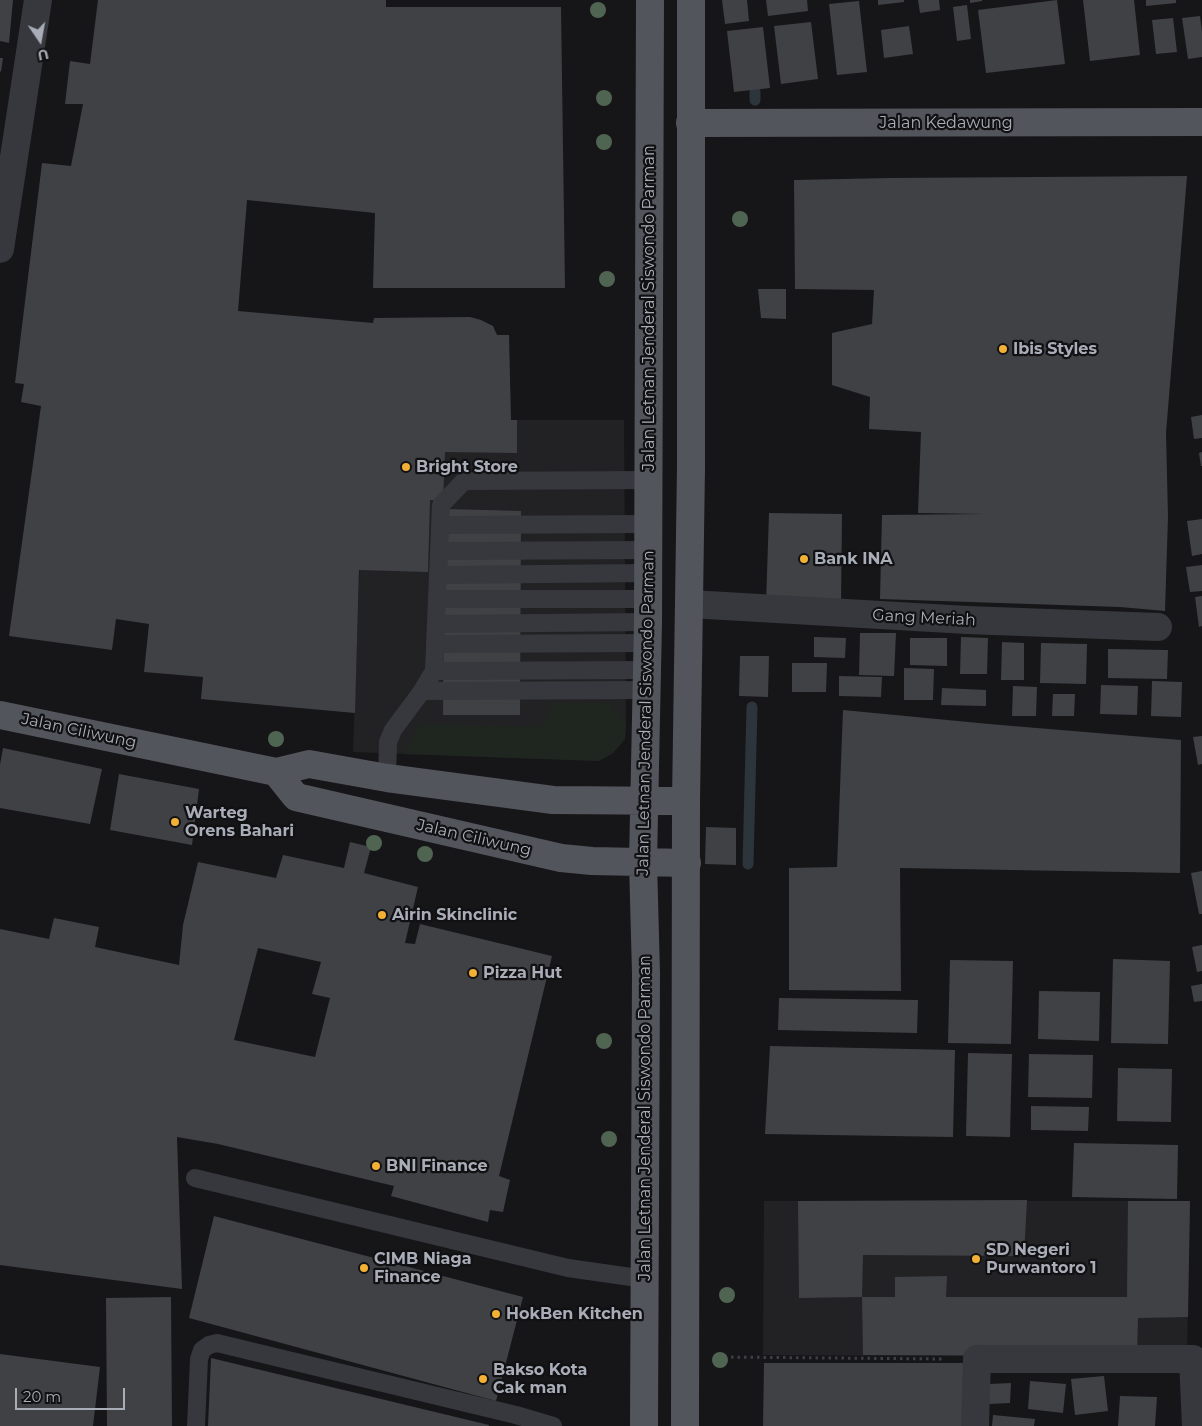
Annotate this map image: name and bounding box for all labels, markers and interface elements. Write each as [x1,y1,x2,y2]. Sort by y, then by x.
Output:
north arrow [15,15,65,65]
text: U [36,45,50,65]
street label: Jalan Kedawung [879,113,1013,133]
street label: Jalan Letnan Jenderal Siswondo Parman [639,145,659,471]
place label: Ibis Styles [1013,339,1097,359]
marker: Ibis Styles [997,343,1009,355]
place label: Bright Store [416,457,518,477]
marker: Bright Store [400,461,412,473]
place label: Bank INA [814,549,893,569]
street label: Jalan Letnan Jenderal Siswondo Parman [634,550,658,876]
marker: Bank INA [798,553,810,565]
street label: Gang Meriah [872,606,976,630]
street label: Jalan Ciliwung [20,709,138,753]
place label: Warteg Orens Bahari [185,803,294,841]
street label: Jalan Ciliwung [415,815,533,861]
marker: Warteg Orens Bahari [169,816,181,828]
place label: Airin Skinclinic [392,905,517,925]
marker: Airin Skinclinic [376,909,388,921]
street label: Jalan Letnan Jenderal Siswondo Parman [635,955,655,1281]
place label: Pizza Hut [483,963,562,983]
marker: Pizza Hut [467,967,479,979]
place label: BNI Finance [386,1156,487,1176]
marker: BNI Finance [370,1160,382,1172]
place label: SD Negeri Purwantoro 1 [986,1240,1097,1278]
place label: CIMB Niaga Finance [374,1249,472,1287]
marker: SD Negeri Purwantoro 1 [970,1253,982,1265]
marker: CIMB Niaga Finance [358,1262,370,1274]
place label: HokBen Kitchen [506,1304,643,1324]
marker: HokBen Kitchen [490,1308,502,1320]
place label: Bakso Kota Cak man [493,1360,587,1398]
marker: Bakso Kota Cak man [477,1373,489,1385]
scale bar [18,1378,128,1410]
text: 20 m [23,1387,61,1406]

